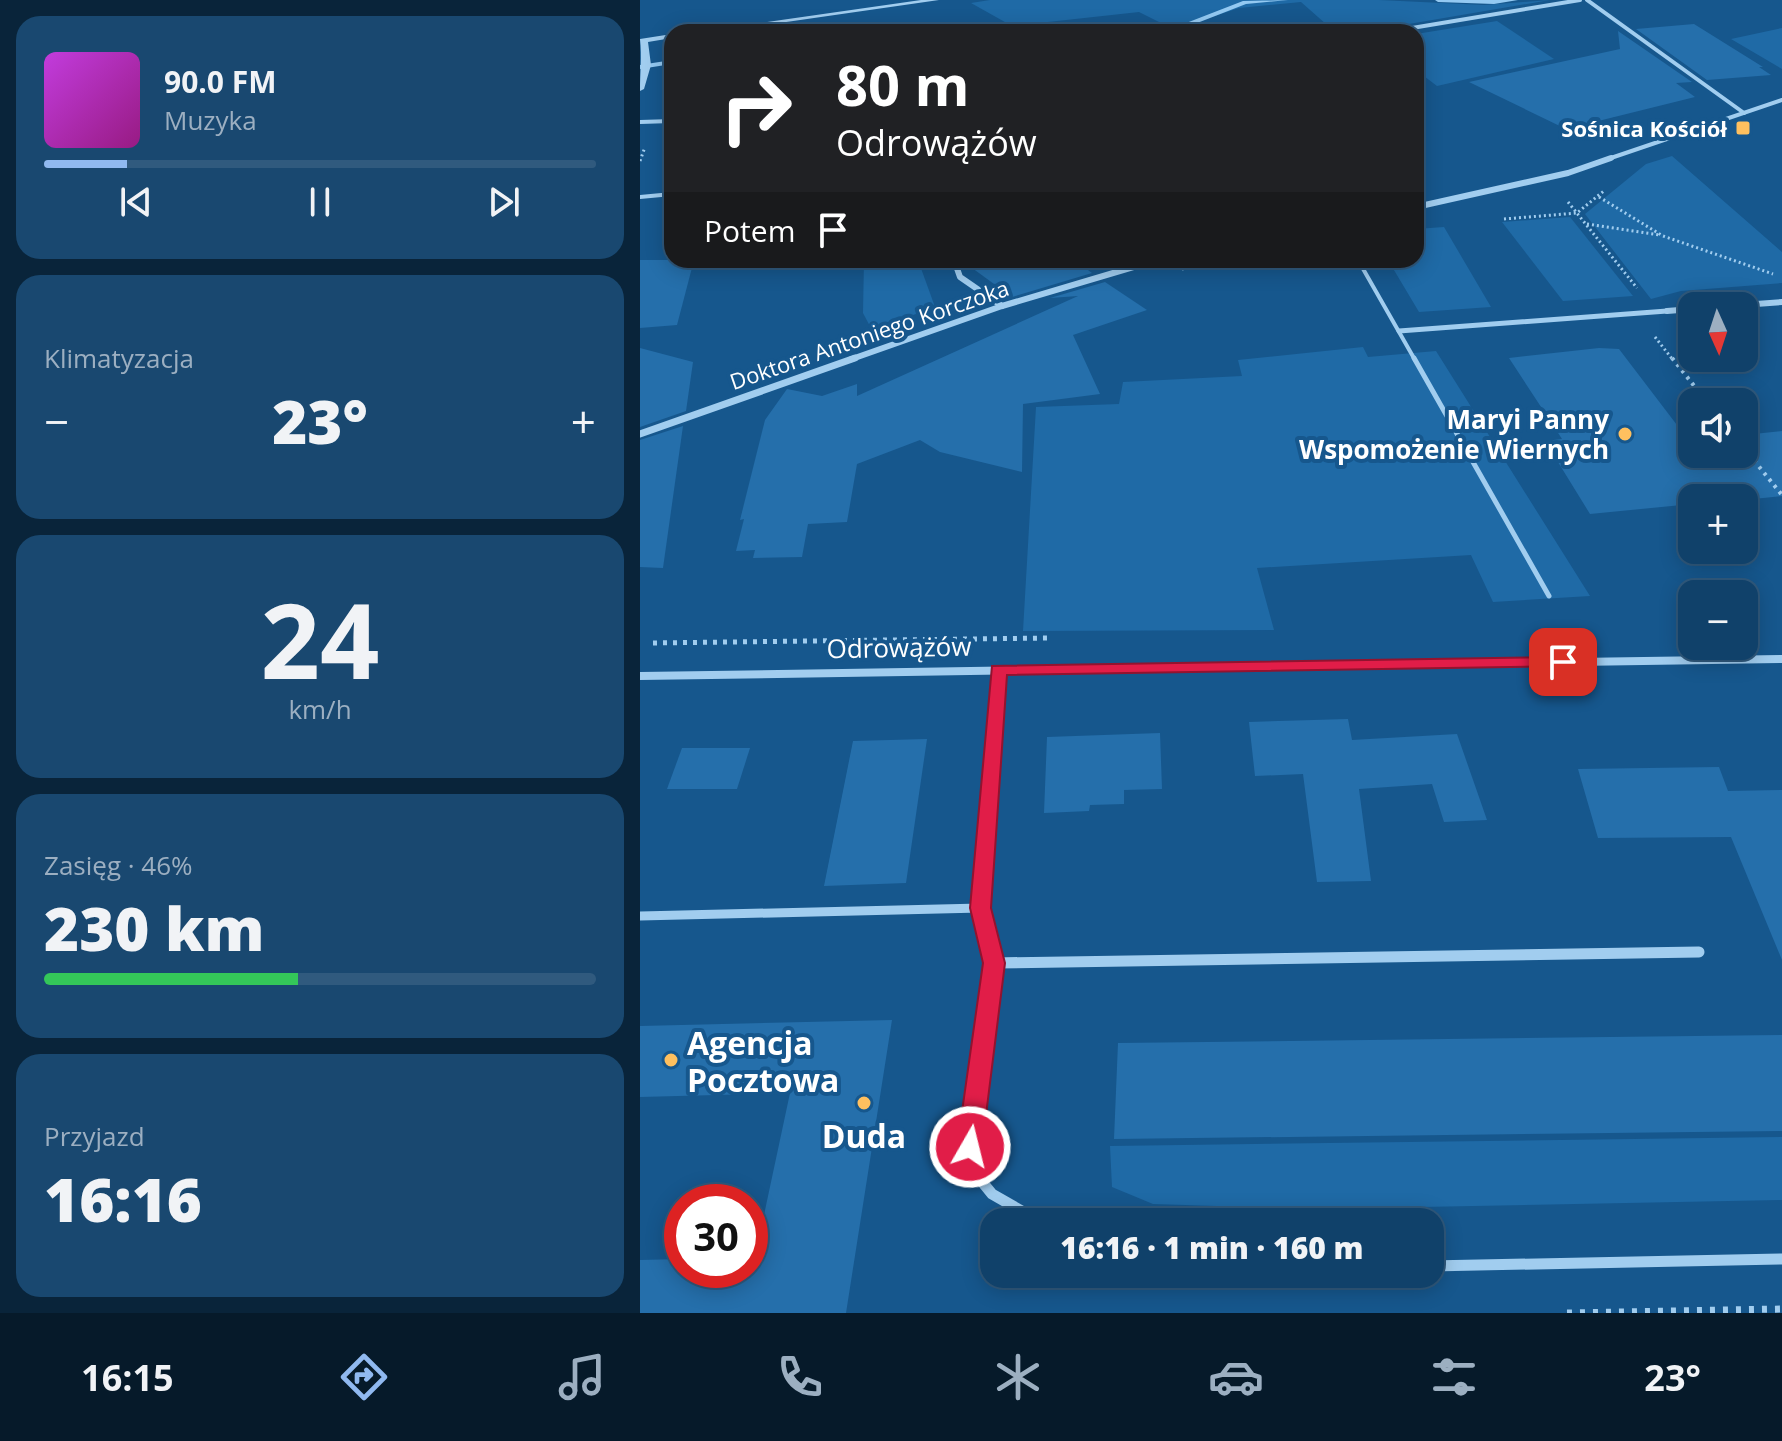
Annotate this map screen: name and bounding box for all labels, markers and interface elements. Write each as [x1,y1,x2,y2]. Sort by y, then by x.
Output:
text: 80 m [836,46,970,122]
icon: right [704,56,808,160]
text: 90.0 FM [164,61,277,102]
text: Muzyka [164,102,257,138]
place label: Sośnica Kościół [1561,113,1727,143]
text: Odrowążów [836,118,1037,167]
marker: Sośnica Kościół [1734,119,1752,137]
icon: previous [114,180,158,224]
icon: pause [298,180,342,224]
icon: next [482,180,526,224]
icon: arrive [811,208,855,252]
text: Potem [704,210,795,251]
street label: Doktora Antoniego Korczoka [726,272,1012,396]
north arrow [1678,292,1758,372]
map controls [1678,292,1758,660]
text: Klimatyzacja [44,340,194,376]
text: 23° [272,380,368,462]
button: sound [1678,388,1758,468]
text: − [44,391,69,451]
text: + [571,391,596,451]
place label: Maryi Panny Wspomożenie Wiernych [1299,401,1609,467]
marker: Maryi Panny Wspomożenie Wiernych [1616,425,1634,443]
button: + [1678,484,1758,564]
text: 24 [261,568,379,709]
button: − [1678,580,1758,660]
street label: Odrowążów [826,628,972,666]
pin [1529,628,1597,696]
icon: arrive [1541,640,1585,684]
text: km/h [288,691,352,727]
text: Zasięg · 46% [44,847,193,883]
text: 230 km [44,887,265,969]
place label: Agencja Pocztowa [687,1021,839,1101]
marker: Agencja Pocztowa [662,1051,680,1069]
marker: Duda [855,1094,873,1112]
position arrow [928,1105,1012,1189]
place label: Duda [822,1114,906,1157]
text: Przyjazd [44,1118,145,1154]
text: 16:16 [44,1158,202,1240]
speed limit sign: 30 [664,1184,768,1288]
text: 16:16 · 1 min · 160 m [1060,1227,1364,1268]
icon: directions [336,1349,392,1405]
icon: music [554,1349,610,1405]
icon: phone [772,1349,828,1405]
icon: climate [990,1349,1046,1405]
icon: car [1208,1349,1264,1405]
icon: filters [1426,1349,1482,1405]
text: 16:15 [81,1353,174,1402]
text: 23° [1644,1353,1701,1402]

